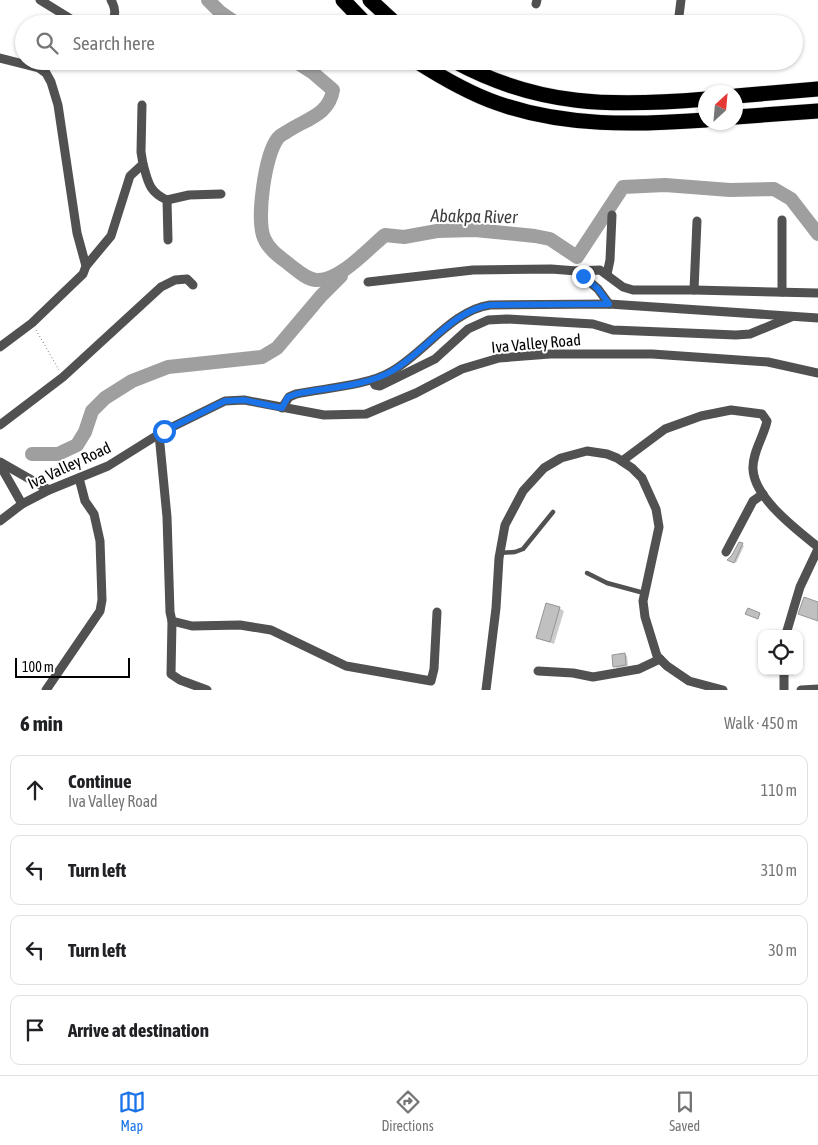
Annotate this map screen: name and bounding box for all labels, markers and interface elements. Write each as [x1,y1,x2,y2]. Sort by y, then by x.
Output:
search box [15,15,803,70]
icon: search [33,29,61,57]
text: Search here [73,32,155,54]
north arrow [698,85,743,130]
water label: Abakpa River [429,205,518,227]
route end [572,265,595,288]
street label: Iva Valley Road [491,330,582,357]
route start [153,420,176,443]
street label: Iva Valley Road [25,438,114,493]
map controls [758,630,803,675]
button: locate [758,630,803,675]
scale bar [15,655,130,678]
text: 100 m [22,659,54,675]
text: 6 min [20,711,63,735]
text: Walk · 450 m [724,714,798,732]
text: Continue [68,770,132,792]
icon: ahead [21,776,49,804]
text: 110 m [761,781,797,799]
text: Iva Valley Road [68,792,158,810]
icon: left [21,856,49,884]
text: Turn left [68,859,126,881]
text: 310 m [761,861,797,879]
icon: left [21,936,49,964]
text: Turn left [68,939,126,961]
text: 30 m [768,941,797,959]
icon: arrive [21,1016,49,1044]
text: Arrive at destination [68,1019,209,1041]
tab: Map [118,1088,146,1134]
tab: Directions [381,1088,434,1134]
tab: Saved [669,1088,700,1134]

